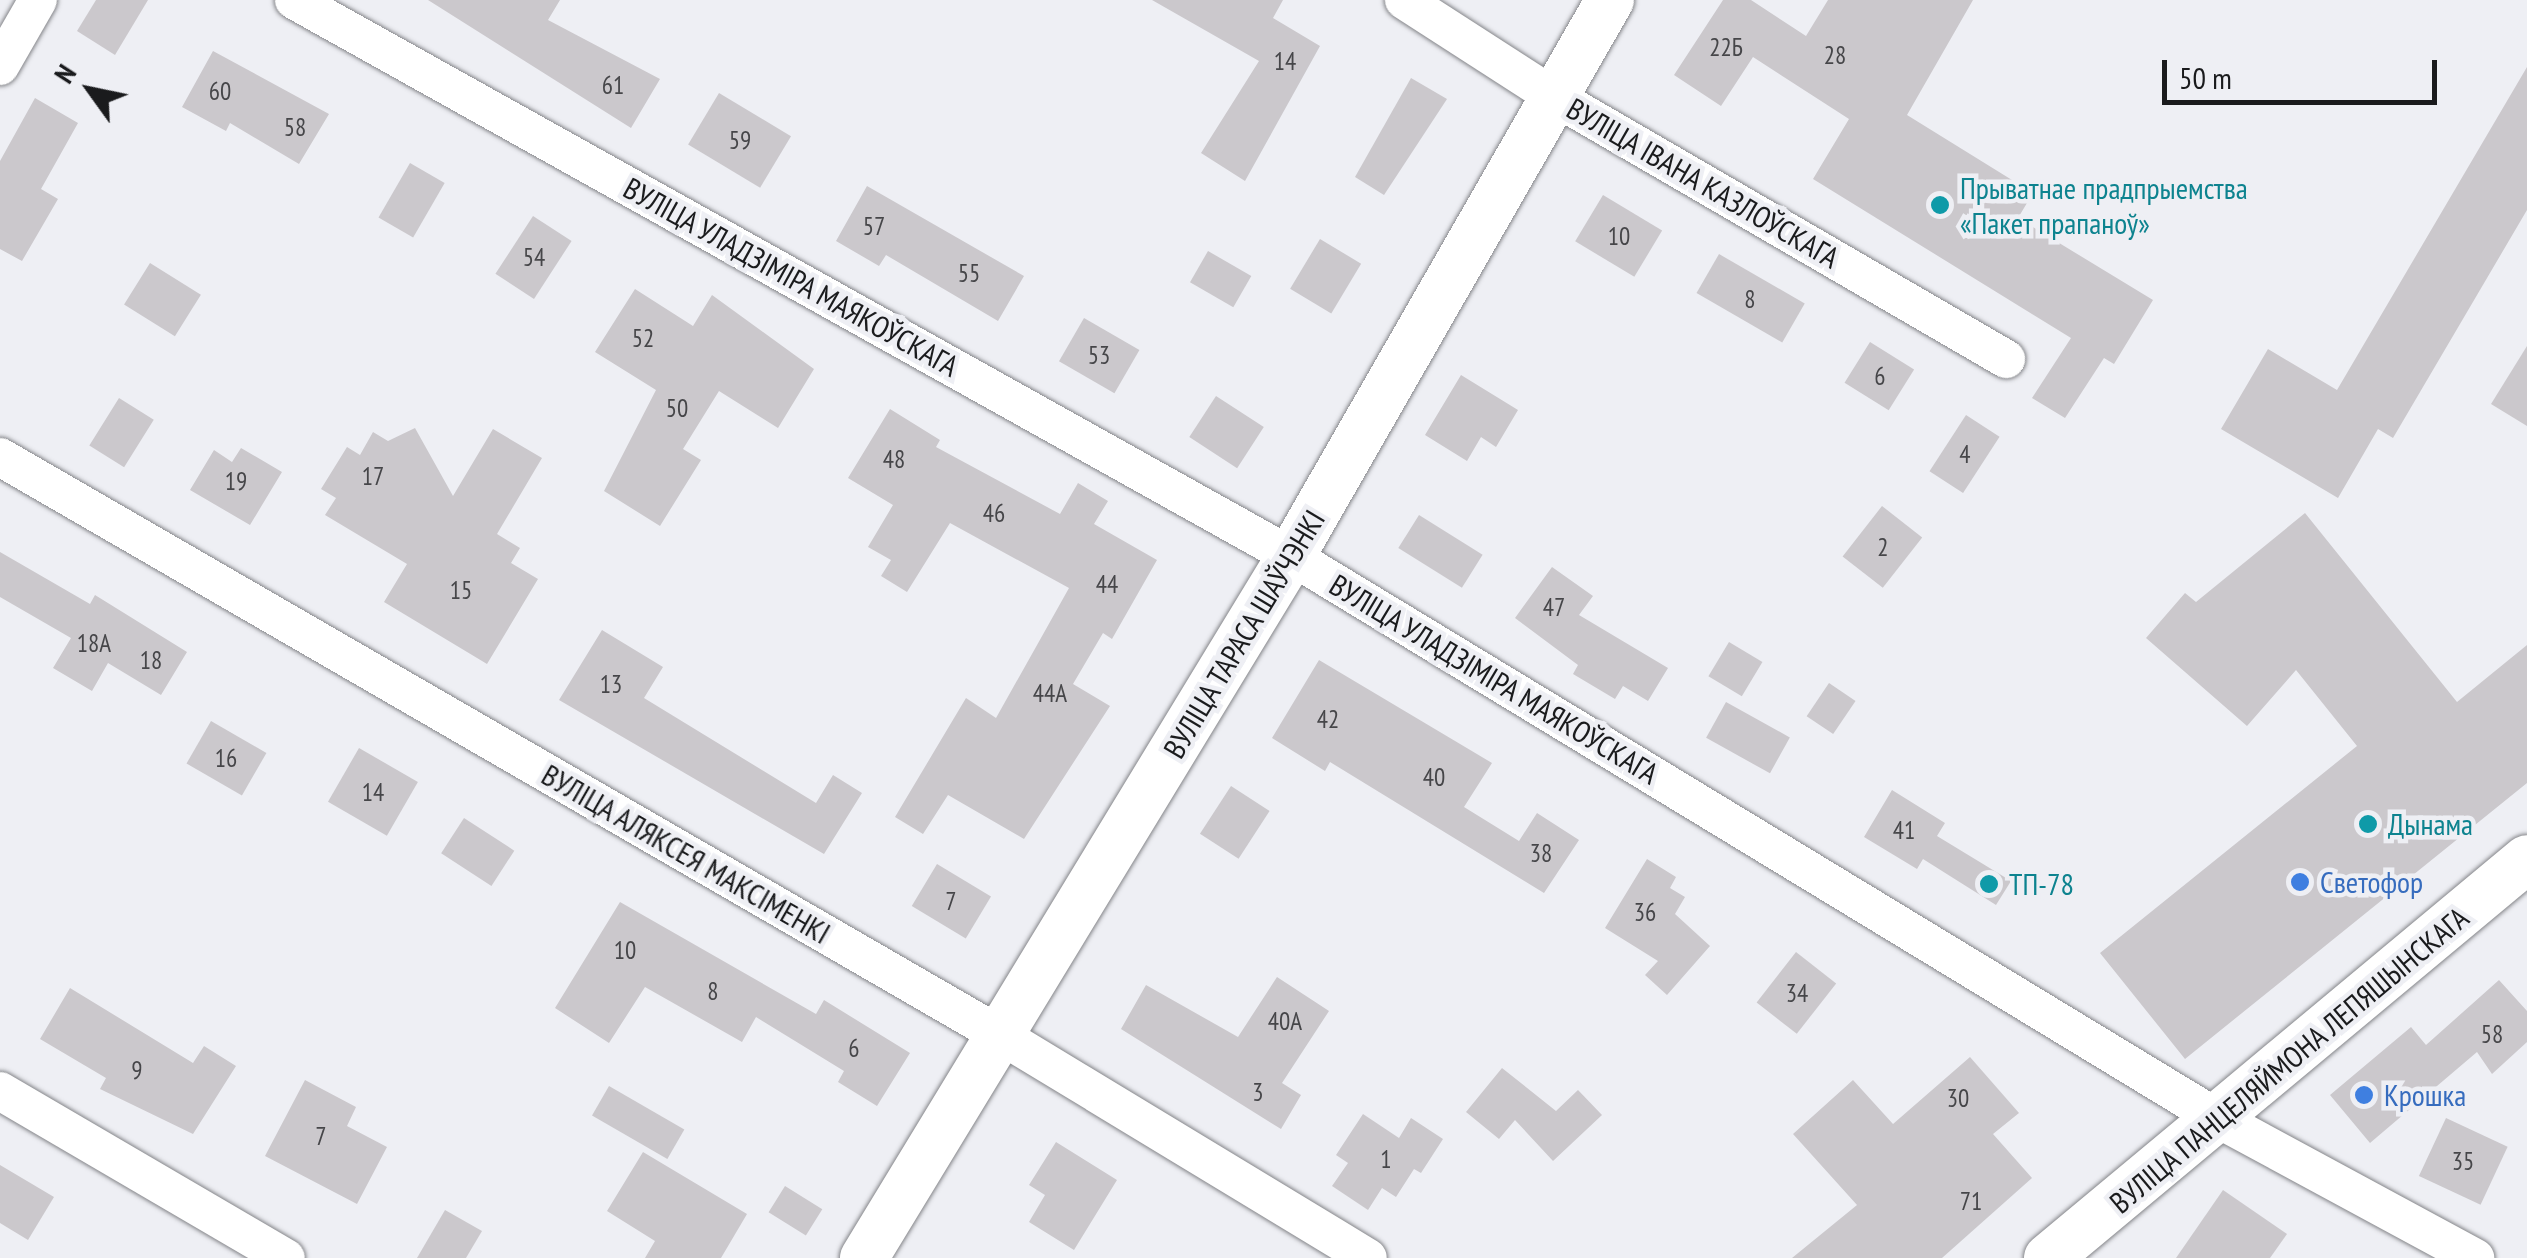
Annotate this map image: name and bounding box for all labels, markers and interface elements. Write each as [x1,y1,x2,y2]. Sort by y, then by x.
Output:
house number: 22Б [1709,32,1743,62]
north arrow [40,40,140,140]
house number: 28 [1824,40,1846,70]
scale bar [2167,40,2442,102]
house number: 14 [1274,46,1296,76]
text: N [45,57,84,90]
text: 50 m [2179,58,2232,97]
house number: 61 [602,70,624,100]
house number: 60 [209,76,231,106]
street label: ВУЛІЦА ІВАНА КАЗЛОЎСКАГА [1560,90,1846,276]
house number: 58 [284,112,306,142]
house number: 59 [729,125,751,155]
street label: ВУЛІЦА УЛАДЗІМІРА МАЯКОЎСКАГА [616,169,966,385]
place label: Прыватнае прадпрыемства «Пакет прапаноў» [1960,170,2248,240]
marker: Прыватнае прадпрыемства «Пакет прапаноў» [1929,194,1951,216]
house number: 57 [863,211,885,241]
house number: 10 [1608,221,1630,251]
house number: 54 [523,242,545,272]
house number: 55 [958,258,980,288]
house number: 8 [1744,284,1756,314]
house number: 52 [632,323,654,353]
house number: 53 [1088,340,1110,370]
house number: 6 [1874,361,1886,391]
house number: 50 [666,393,688,423]
house number: 4 [1959,439,1971,469]
house number: 48 [883,444,905,474]
house number: 17 [362,461,384,491]
house number: 19 [225,466,247,496]
house number: 46 [983,498,1005,528]
street label: ВУЛІЦА ТАРАСА ШАЎЧЭНКІ [1155,502,1333,766]
house number: 2 [1877,532,1889,562]
street label: ВУЛІЦА УЛАДЗІМІРА МАЯКОЎСКАГА [1322,566,1666,792]
house number: 44 [1096,569,1118,599]
house number: 15 [450,575,472,605]
house number: 47 [1543,592,1565,622]
house number: 18А [77,628,111,658]
house number: 18 [140,645,162,675]
house number: 13 [600,669,622,699]
house number: 44А [1033,678,1067,708]
house number: 42 [1317,704,1339,734]
house number: 16 [215,743,237,773]
street label: ВУЛІЦА АЛЯКСЕЯ МАКСІМЕНКІ [535,756,837,952]
house number: 40 [1423,762,1445,792]
house number: 14 [362,777,384,807]
place label: Дынама [2388,806,2473,842]
marker: Дынама [2357,813,2379,835]
house number: 41 [1893,815,1915,845]
house number: 38 [1530,838,1552,868]
place label: Светофор [2320,864,2423,900]
place label: ТП-78 [2009,866,2074,902]
marker: Светофор [2289,871,2311,893]
marker: ТП-78 [1978,873,2000,895]
house number: 7 [945,886,957,916]
house number: 36 [1634,897,1656,927]
street label: ВУЛІЦА ПАНЦЕЛЯЙМОНА ЛЕПЯШЫНСКАГА [2102,899,2476,1221]
house number: 10 [614,935,636,965]
house number: 8 [707,976,719,1006]
house number: 34 [1786,978,1808,1008]
house number: 40А [1268,1006,1302,1036]
house number: 58 [2481,1019,2503,1049]
house number: 6 [848,1033,860,1063]
house number: 9 [131,1055,143,1085]
house number: 3 [1252,1077,1264,1107]
place label: Крошка [2384,1077,2466,1113]
house number: 30 [1947,1083,1969,1113]
marker: Крошка [2353,1084,2375,1106]
house number: 7 [315,1121,327,1151]
house number: 1 [1380,1144,1392,1174]
house number: 35 [2452,1146,2474,1176]
house number: 71 [1960,1186,1982,1216]

